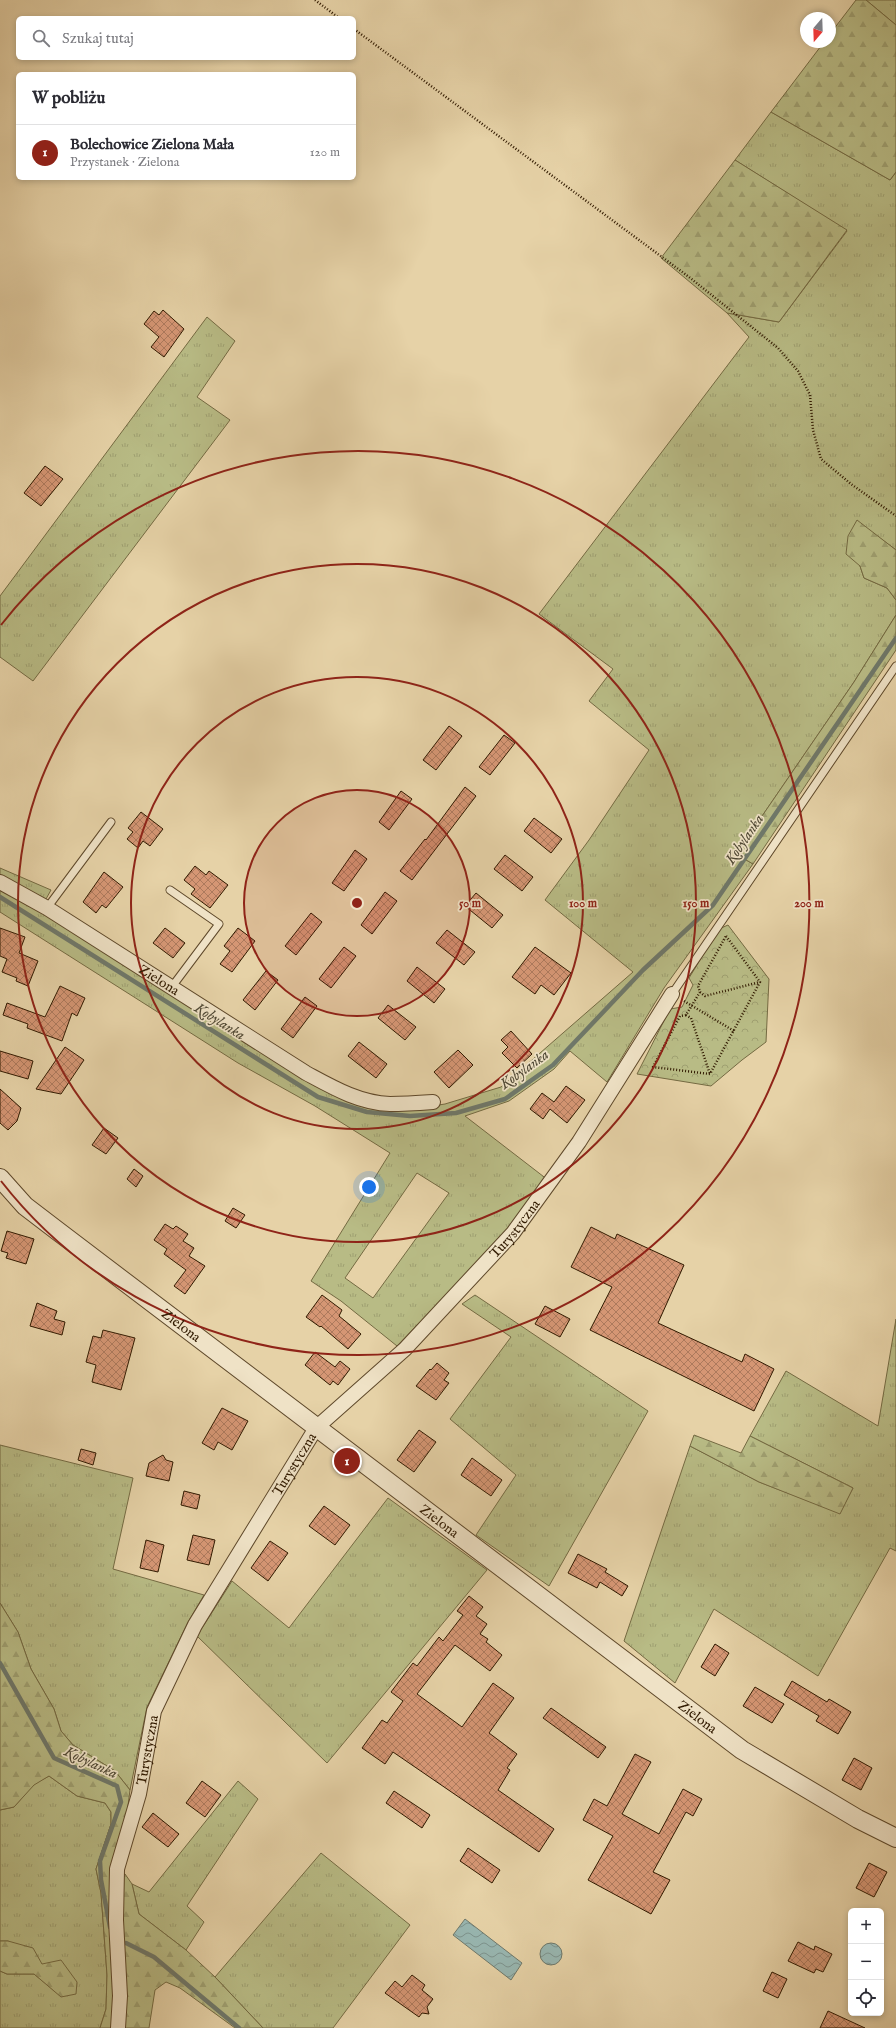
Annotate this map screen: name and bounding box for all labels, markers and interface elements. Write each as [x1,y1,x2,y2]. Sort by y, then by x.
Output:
north arrow [800,12,836,48]
search box [16,16,356,60]
icon: search [30,27,52,49]
text: Szukaj tutaj [62,29,134,48]
text: W pobliżu [32,88,105,109]
text: Bolechowice Zielona Mała [70,135,234,154]
text: 1 [43,144,47,161]
text: 120 m [310,144,340,161]
text: Przystanek · Zielona [70,154,179,171]
water label: Kobylanka [720,810,768,869]
centre of rings [350,896,364,910]
text: 50 m [459,896,482,911]
text: 100 m [569,896,598,911]
text: 150 m [683,896,710,911]
text: 200 m [794,896,824,911]
street label: Zielona [135,961,183,1001]
water label: Kobylanka [190,998,249,1045]
water label: Kobylanka [495,1045,553,1094]
your location [359,1177,379,1197]
street label: Turystyczna [486,1195,545,1263]
street label: Zielona [158,1305,205,1347]
street label: Turystyczna [269,1429,321,1499]
pin: 1 [334,1446,360,1476]
street label: Zielona [416,1501,463,1543]
street label: Zielona [674,1697,721,1738]
street label: Turystyczna [133,1713,163,1787]
water label: Kobylanka [60,1742,121,1783]
map controls [848,1908,884,2016]
button: + [848,1908,884,1944]
button: − [848,1944,884,1980]
button: locate [848,1980,884,2016]

